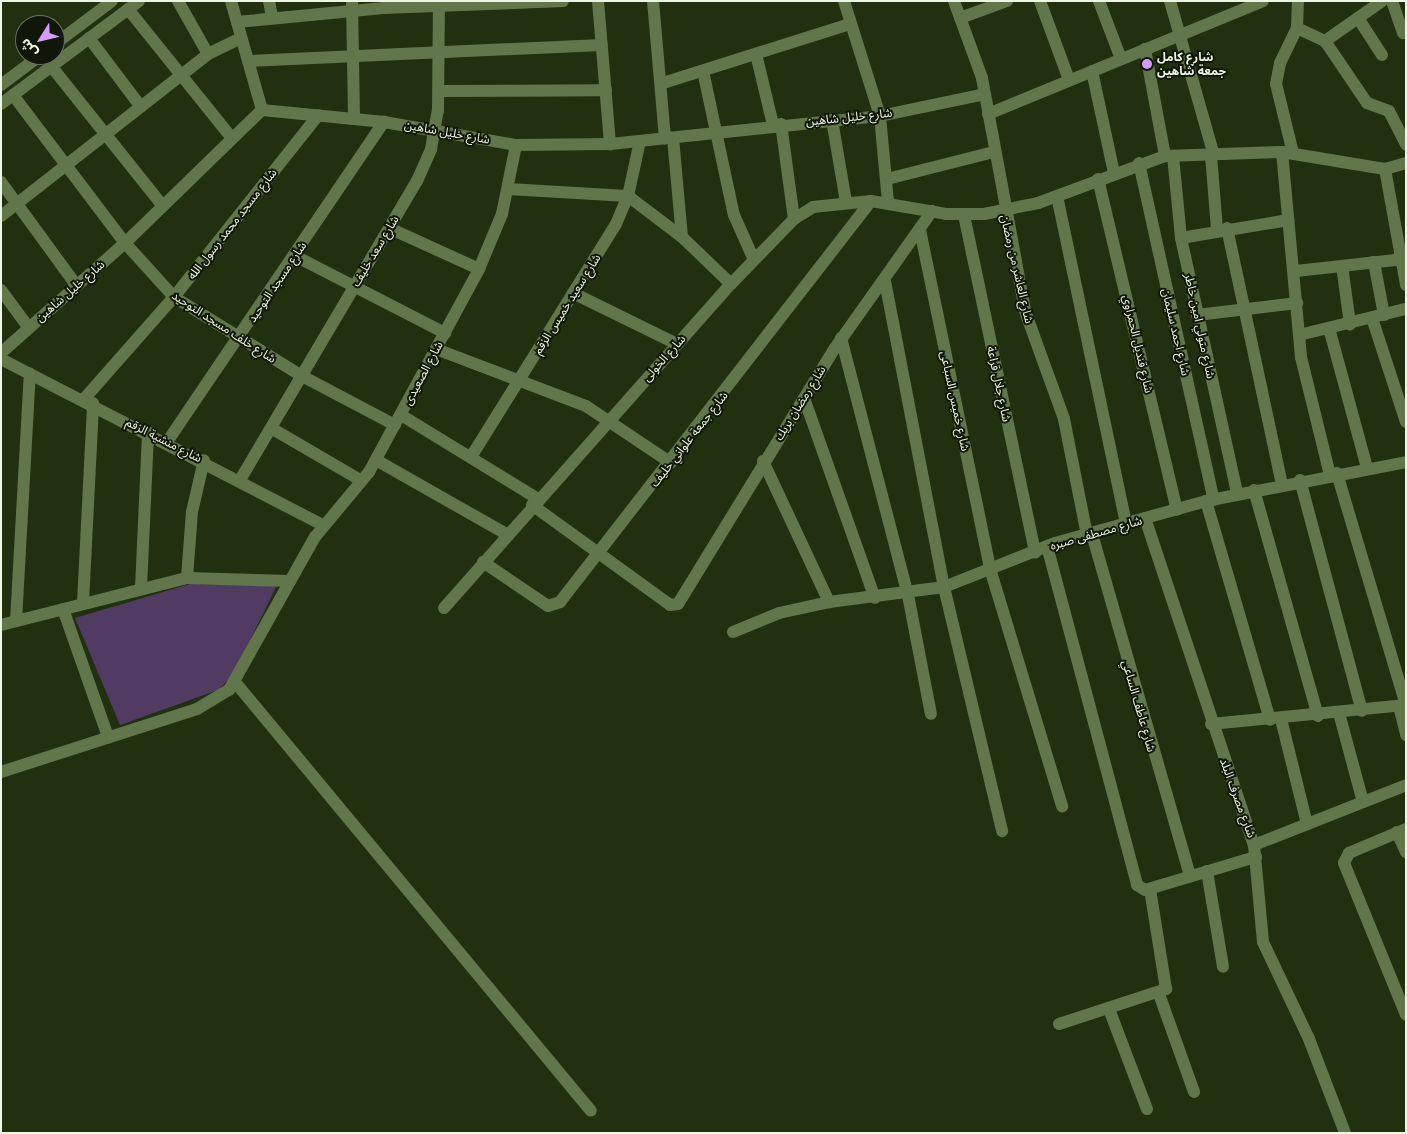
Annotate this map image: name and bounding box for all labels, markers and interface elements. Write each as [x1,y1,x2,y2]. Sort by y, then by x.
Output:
north arrow [15,15,65,65]
text: ش [16,35,42,61]
place label: شارع كامل جمعة شاهين [1157,50,1226,78]
marker: شارع كامل جمعة شاهين [1141,58,1153,70]
street label: شارع خليل شاهين [805,105,893,129]
street label: شارع خليل شاهين [403,117,491,147]
street label: شارع مسجد محمد رسول الله [184,166,280,282]
street label: شارع سعد خليف [348,213,402,289]
street label: شارع العاشر من رمضان [997,213,1037,325]
street label: شارع مسجد التوحيد [245,239,309,325]
street label: شارع سعيد خميس الزقم [530,251,604,357]
street label: شارع خليل شاهين [33,257,107,325]
street label: شارع متولي امين خاطر [1182,272,1218,380]
street label: شارع احمد سليمان [1159,287,1193,377]
street label: شارع خلف مسجد التوحيد [169,288,279,366]
street label: شارع قنديل الحمراوي [1120,294,1156,394]
street label: شارع الخولى [639,332,689,384]
street label: شارع الصعيدى [400,339,446,407]
street label: شارع جلال قراعة [984,345,1014,423]
street label: شارع خميس السباعى [937,350,973,452]
street label: شارع رمضان بريك [771,363,829,443]
street label: شارع جمعة علواني خليف [647,388,731,490]
street label: شارع منشية الزقم [124,415,204,465]
street label: شارع مصطفى صبره [1048,513,1144,553]
street label: شارع عاطف الساعي [1119,658,1159,754]
street label: شارع مصرف البلد [1217,756,1259,840]

